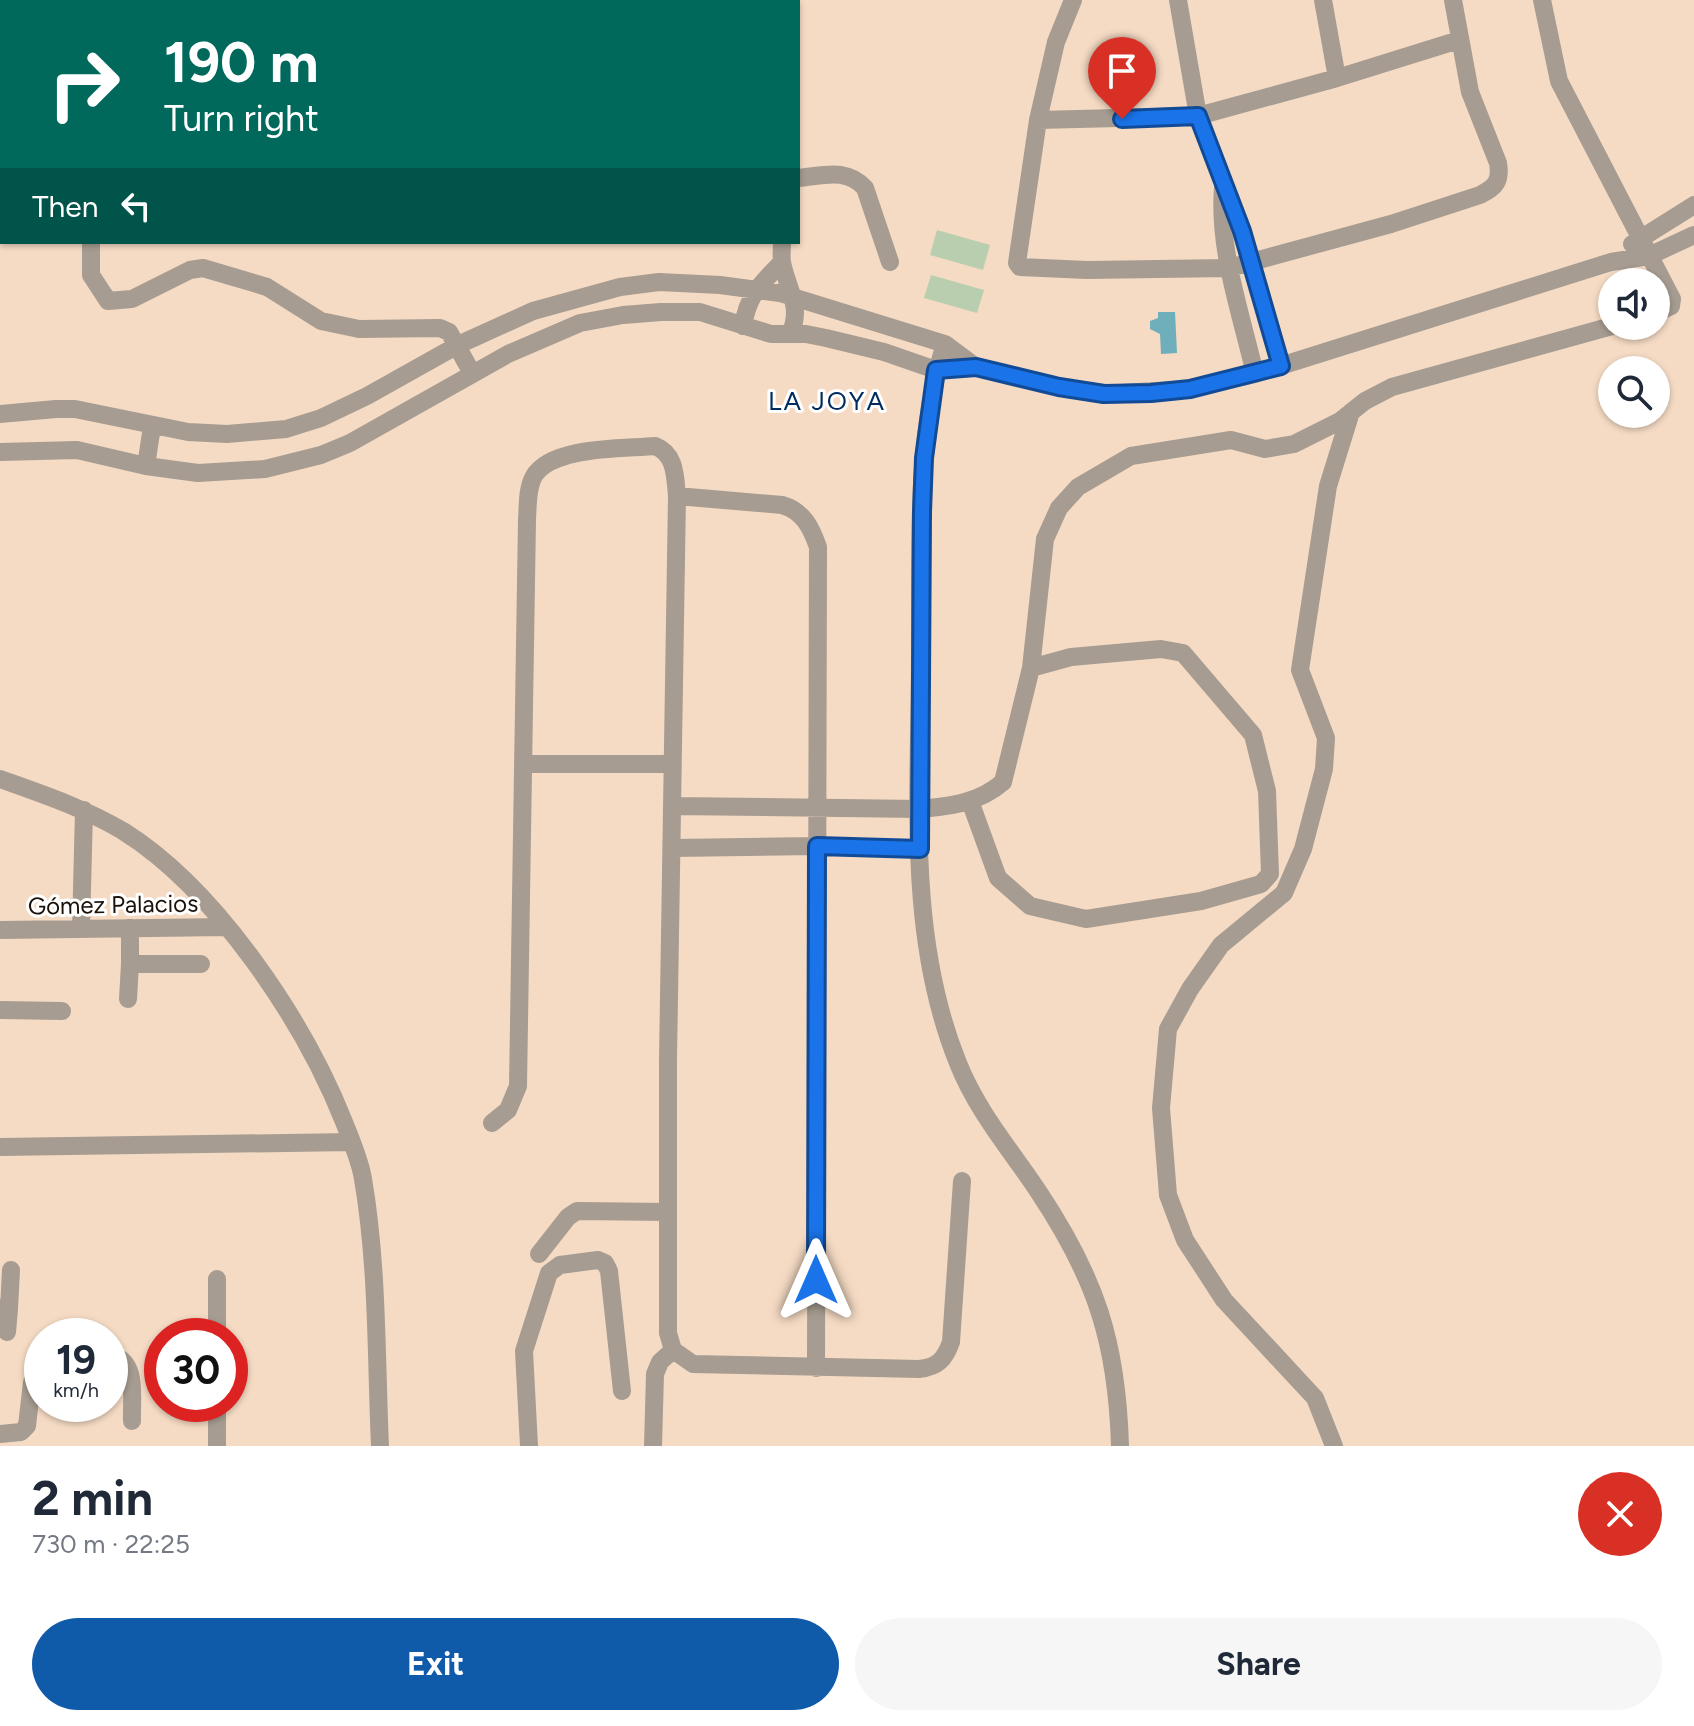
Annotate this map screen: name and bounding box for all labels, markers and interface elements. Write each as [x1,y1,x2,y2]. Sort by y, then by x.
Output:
text: 190 m [164,29,319,96]
icon: right [32,32,136,136]
pin [1088,37,1156,119]
icon: arrive [1100,49,1144,93]
text: Turn right [164,97,319,140]
icon: left [114,184,158,228]
text: Then [32,188,98,225]
map controls [1598,268,1670,428]
button: sound [1598,268,1670,340]
button: search [1598,356,1670,428]
district label: LA JOYA [768,385,886,417]
street label: Gómez Palacios [28,889,198,920]
position arrow [774,1238,858,1322]
speed limit sign: 30 [144,1318,248,1422]
text: 19 [56,1336,96,1384]
text: km/h [53,1378,99,1402]
text: 2 min [32,1469,153,1527]
button: close [1578,1472,1662,1556]
text: 730 m · 22:25 [32,1528,190,1560]
button: Exit [32,1618,839,1710]
button: Share [855,1618,1662,1710]

